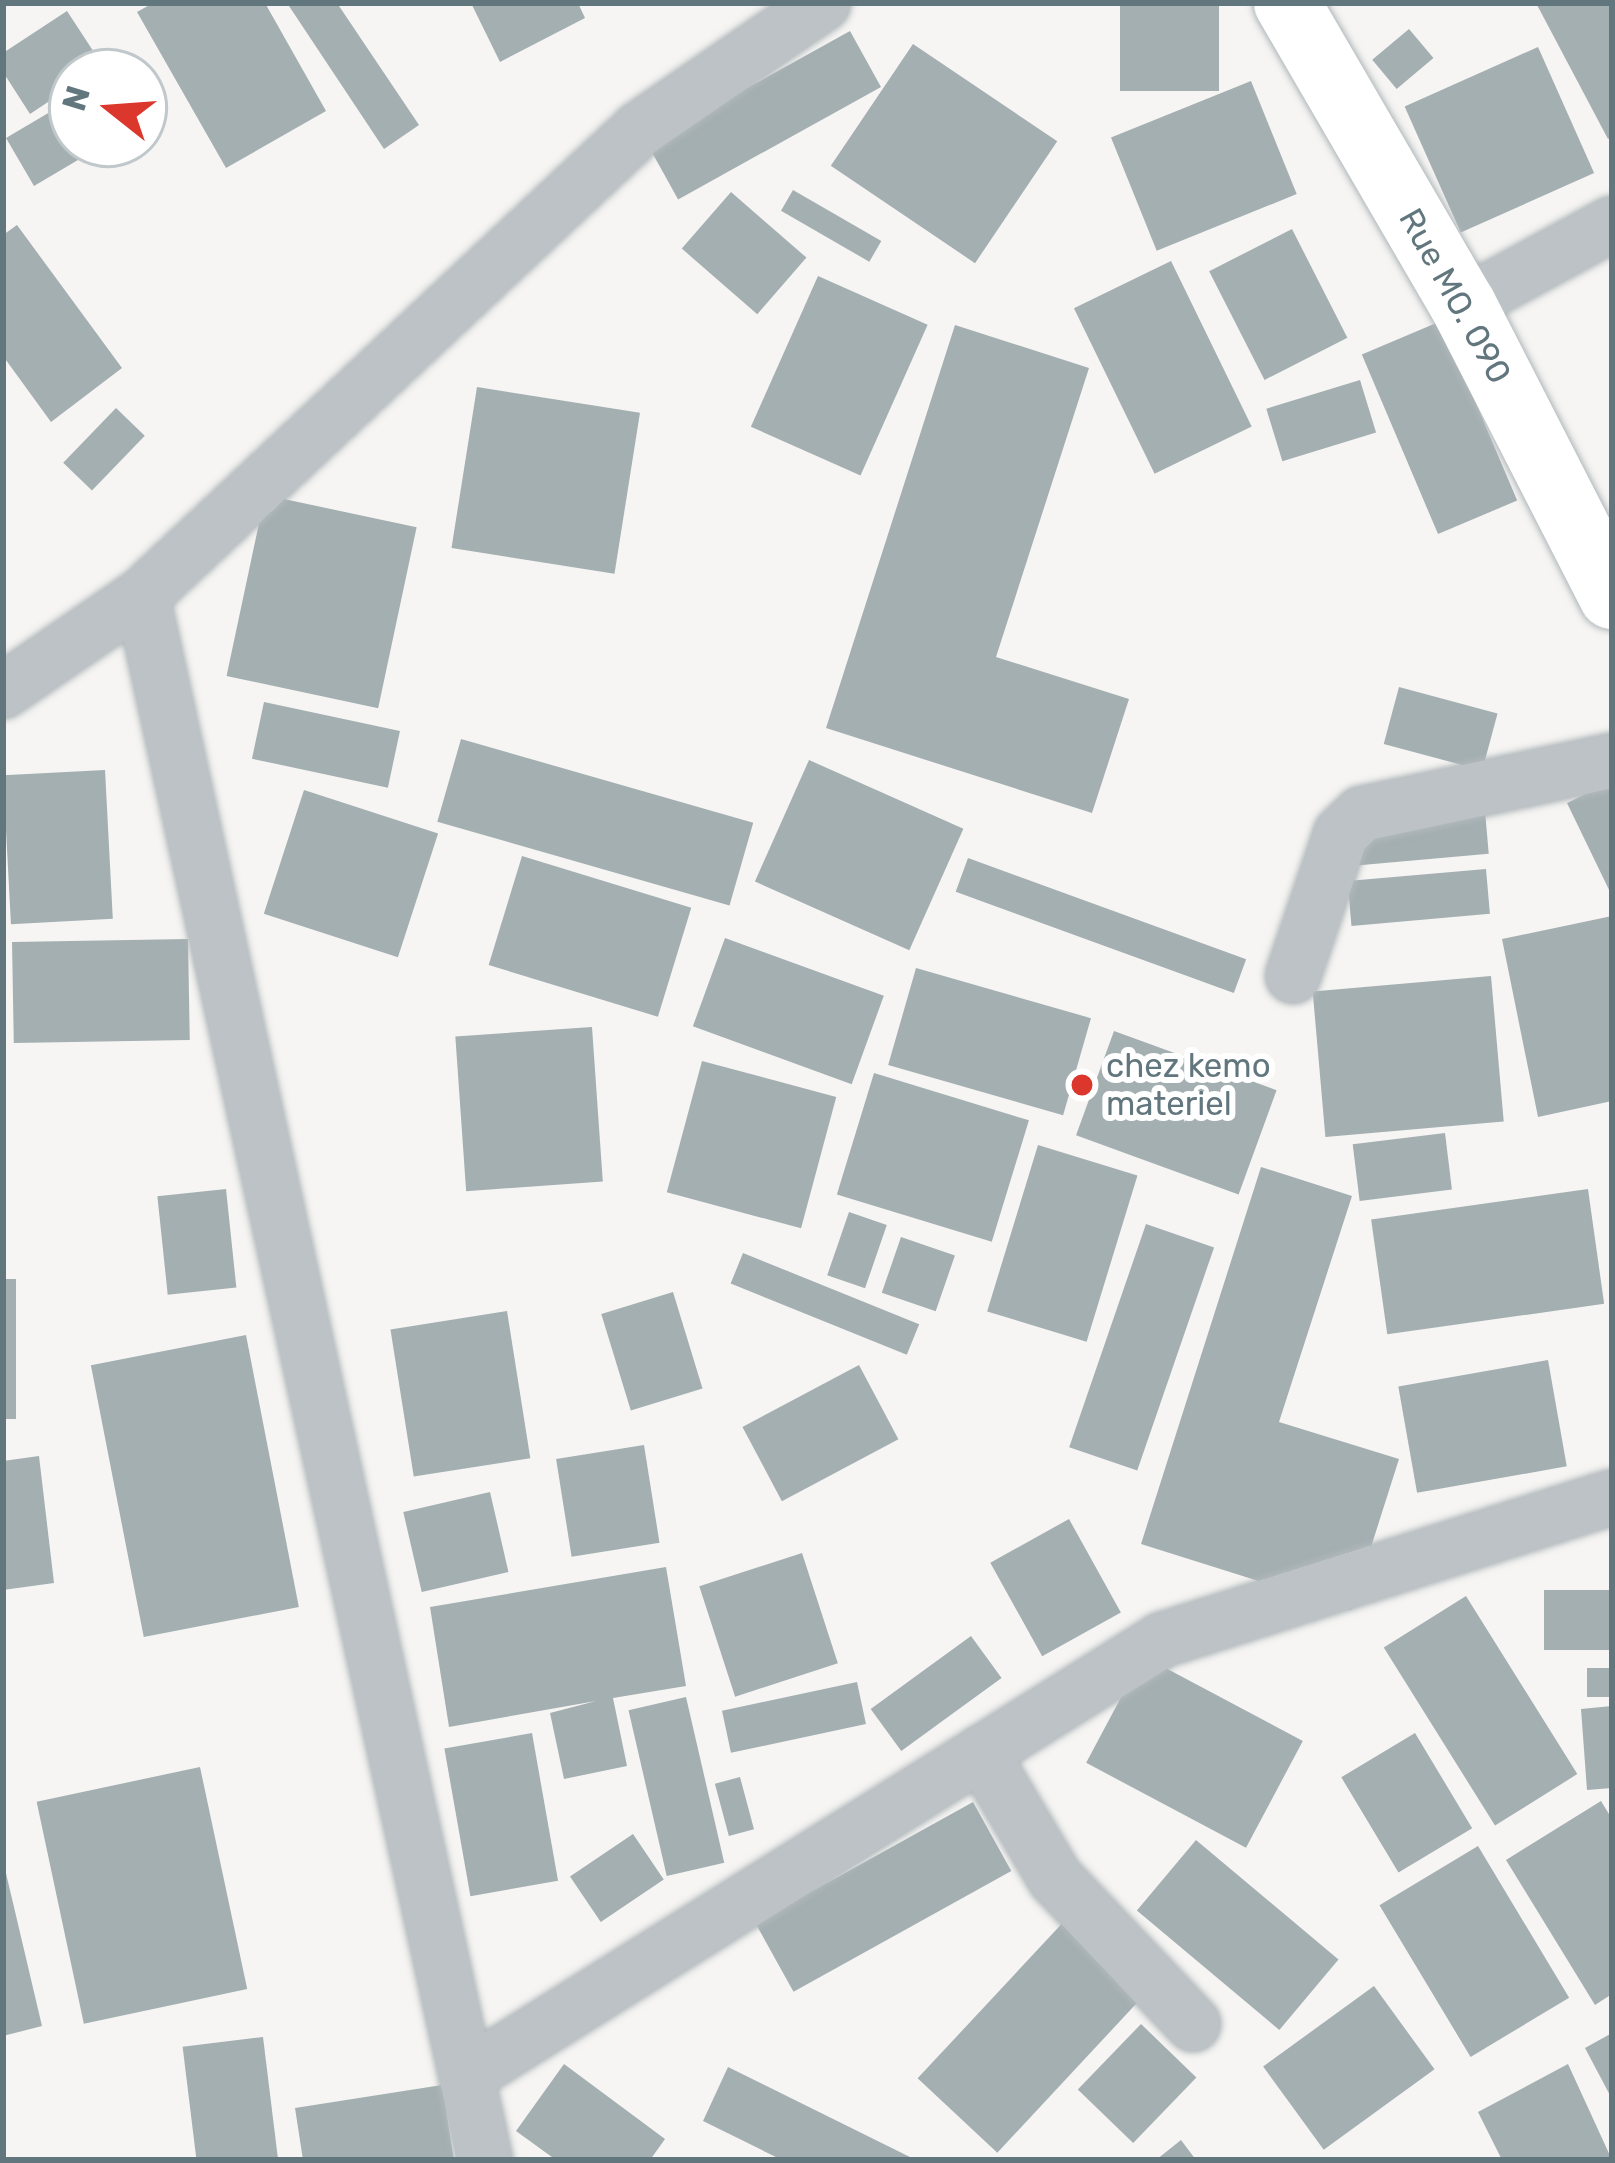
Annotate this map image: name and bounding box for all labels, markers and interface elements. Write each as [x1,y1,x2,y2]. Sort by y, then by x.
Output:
north arrow [48,48,168,168]
text: N [54,81,98,115]
street label: Rue MO. 090 [1391,202,1519,390]
place label: chez kemo materiel [1106,1046,1271,1124]
marker: chez kemo materiel [1069,1072,1095,1098]

